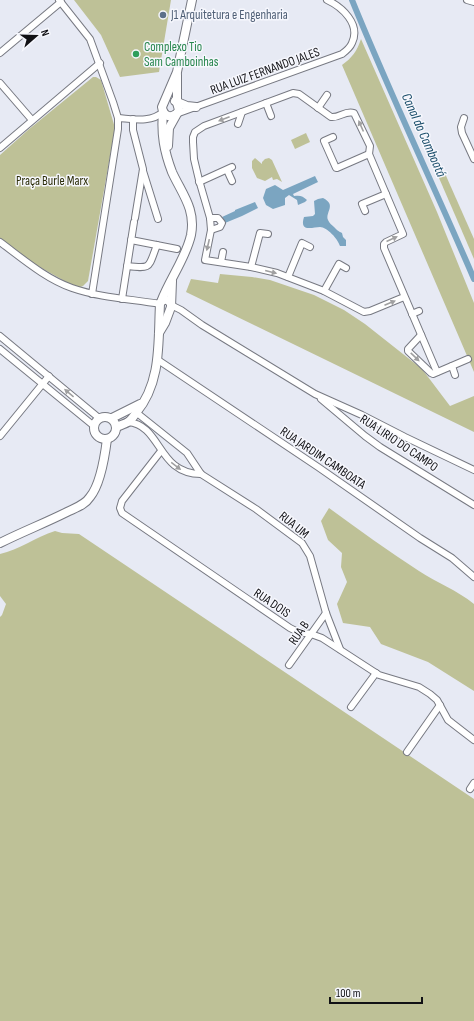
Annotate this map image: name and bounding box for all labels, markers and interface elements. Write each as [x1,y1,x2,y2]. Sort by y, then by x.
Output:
place label: J1 Arquitetura e Engenharia [170,7,288,23]
marker: J1 Arquitetura e Engenharia [158,10,168,20]
north arrow [16,16,56,56]
text: N [38,28,52,38]
place label: Complexo Tio Sam Camboinhas [144,39,219,70]
street label: RUA LUIZ FERNANDO JALES [208,44,322,98]
marker: Complexo Tio Sam Camboinhas [131,49,141,59]
water label: Canal do Camboatá [398,90,450,180]
one-way arrow [217,116,229,122]
one-way arrow [357,119,363,131]
park label: Praça Burle Marx [16,173,88,189]
one-way arrow [387,236,398,242]
one-way arrow [205,239,211,251]
one-way arrow [264,269,277,275]
one-way arrow [385,300,396,306]
one-way arrow [410,352,420,362]
one-way arrow [64,389,75,398]
street label: RUA LIRIO DO CAMPO [357,411,441,475]
street label: RUA JARDIM CAMBOATA [277,423,369,493]
one-way arrow [170,461,181,470]
street label: RUA UM [276,508,312,542]
street label: RUA DOIS [251,585,294,621]
street label: RUA B [285,618,313,648]
scale bar [330,979,422,1005]
text: 100 m [336,986,361,1001]

